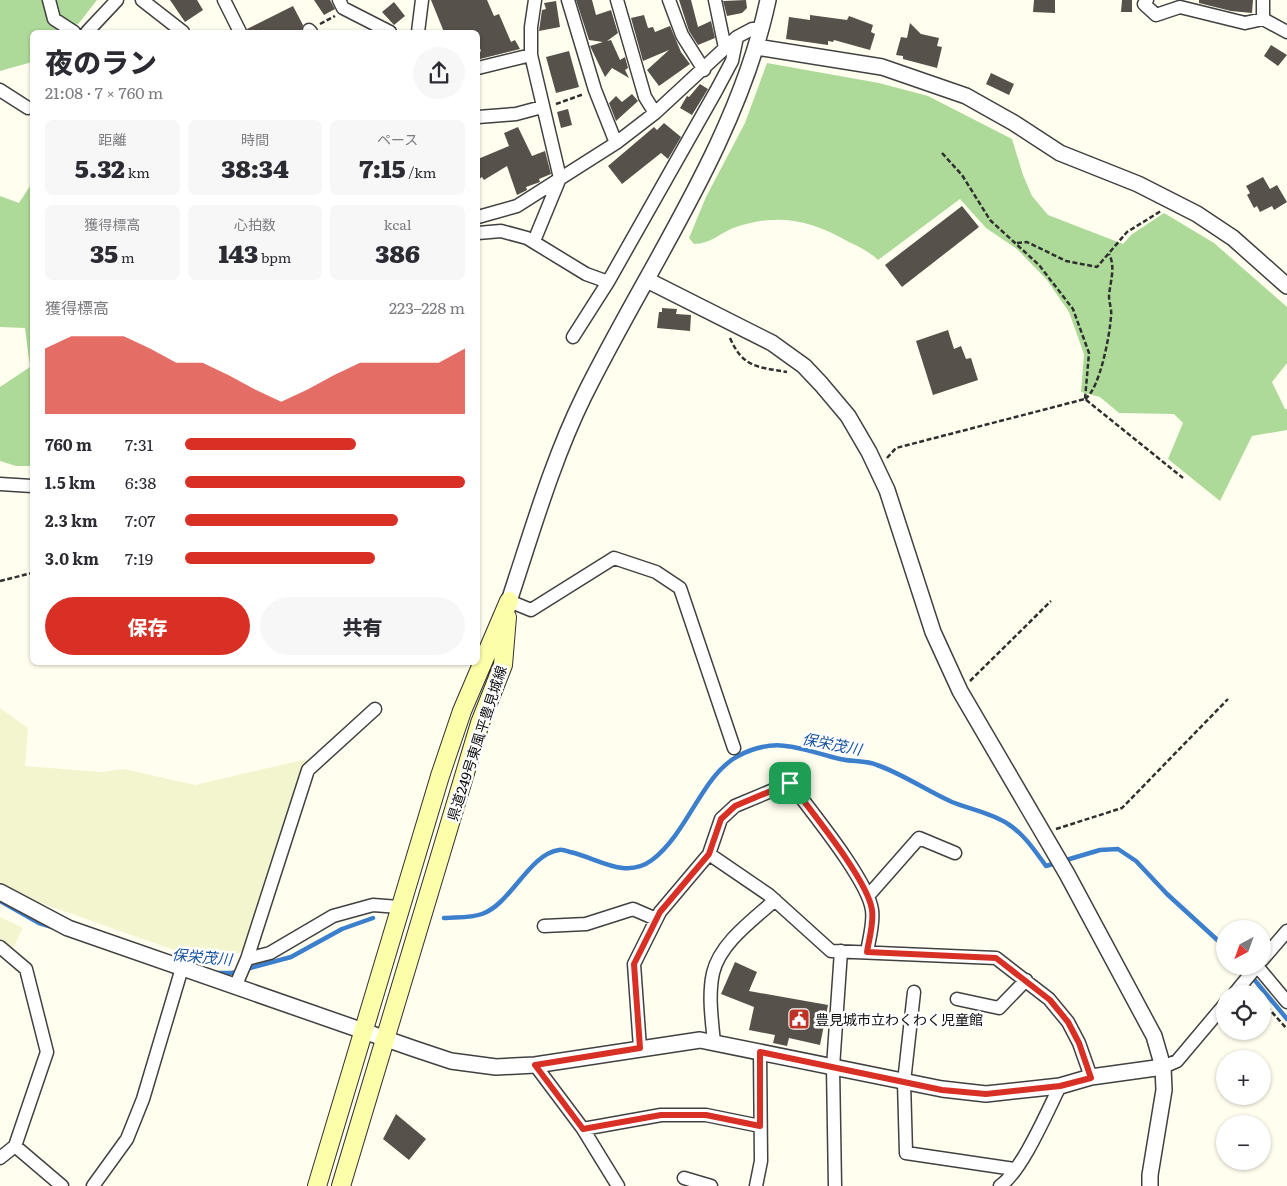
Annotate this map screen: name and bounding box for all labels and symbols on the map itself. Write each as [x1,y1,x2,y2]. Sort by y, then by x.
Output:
street label: 県道249号東風平豊見城線 [441,663,511,823]
water label: 保栄茂川 [800,726,866,760]
pin [769,762,811,804]
north arrow [1216,920,1271,975]
water label: 保栄茂川 [171,942,235,970]
public building icon: 豊見城市立わくわく児童館 [787,1007,811,1031]
place label: 豊見城市立わくわく児童館 [815,1009,983,1029]

